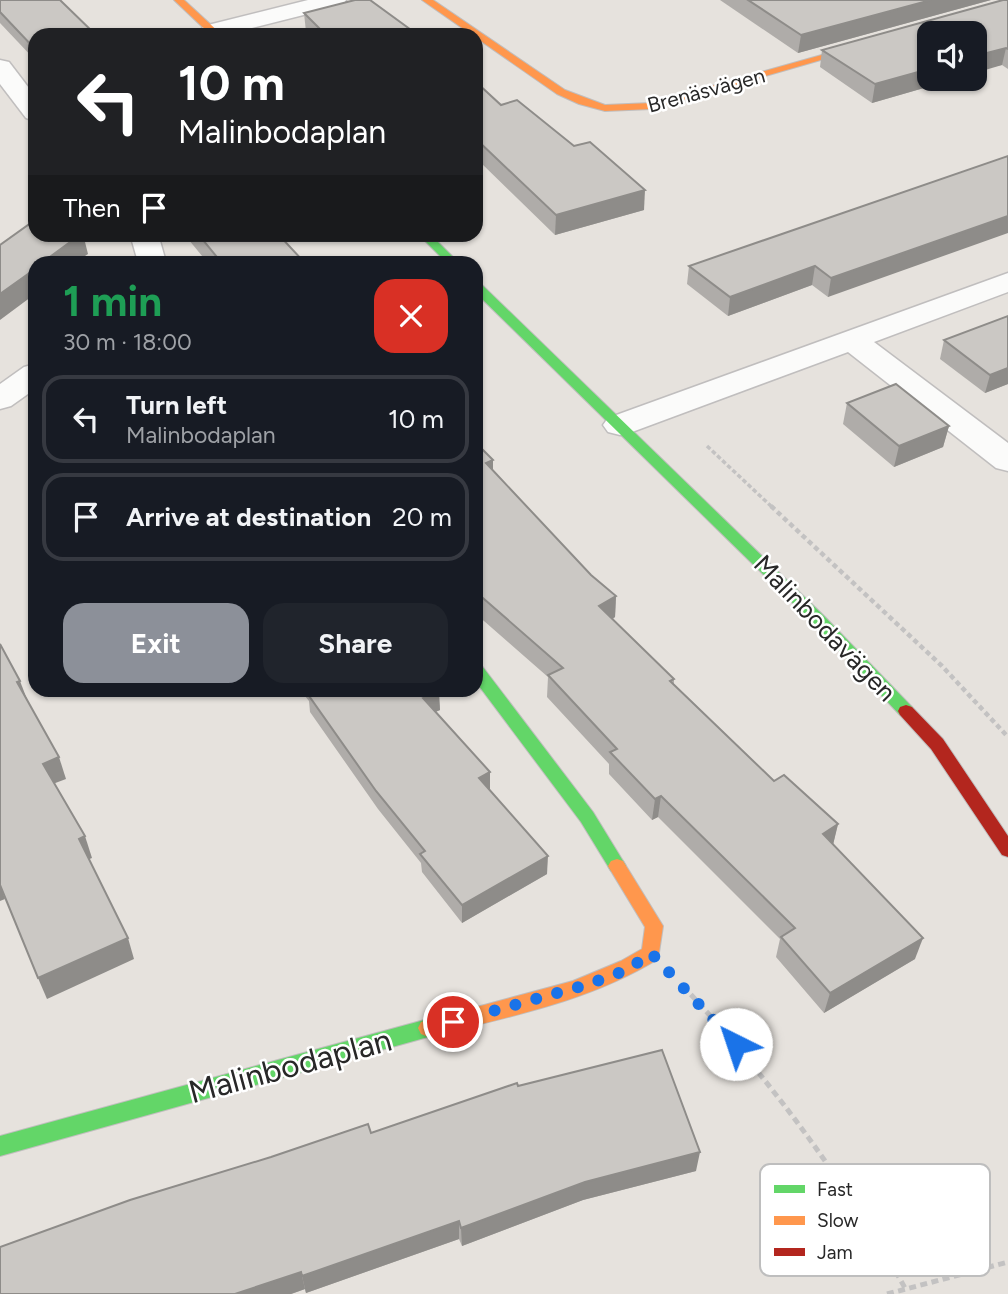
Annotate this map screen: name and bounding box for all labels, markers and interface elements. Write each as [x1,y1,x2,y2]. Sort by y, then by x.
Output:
map controls [917,21,987,91]
button: sound [917,21,987,91]
text: 10 m [178,53,285,112]
icon: left [63,56,154,147]
street label: Brenäsvägen [644,62,768,118]
text: Malinbodaplan [178,113,386,151]
icon: arrive [135,189,173,227]
text: Then [63,192,121,224]
text: 1 min [63,276,162,327]
button: close [374,279,448,353]
text: 30 m · 18:00 [63,328,192,356]
text: Turn left [126,389,227,421]
icon: left [67,400,105,438]
text: 10 m [388,403,444,435]
text: Malinbodaplan [126,421,276,449]
icon: arrive [67,498,105,536]
text: Arrive at destination [126,501,371,533]
text: 20 m [392,501,452,533]
street label: Malinbodavägen [747,548,903,708]
button: Exit [63,603,249,683]
button: Share [263,603,448,683]
pin [423,992,483,1052]
icon: arrive [434,1003,472,1041]
position arrow [699,1007,773,1081]
street label: Malinbodaplan [185,1021,395,1111]
legend [760,1164,990,1276]
text: Fast [817,1178,853,1201]
text: Slow [817,1209,859,1232]
text: Jam [817,1241,853,1264]

